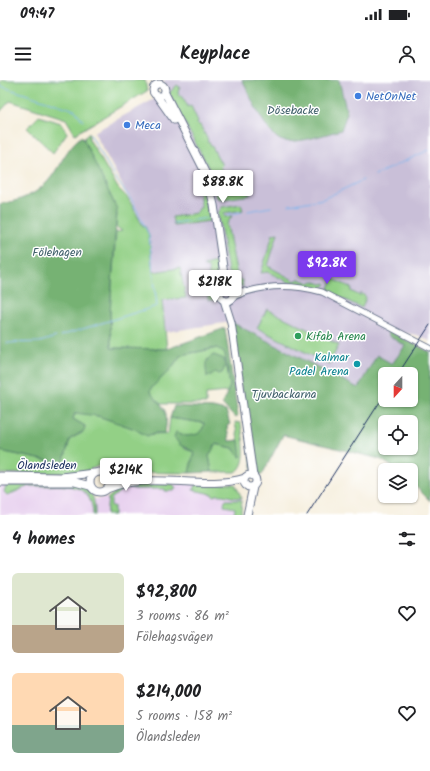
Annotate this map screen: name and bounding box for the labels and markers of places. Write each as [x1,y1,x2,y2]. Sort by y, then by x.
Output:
place label: NetOnNet [366,87,416,106]
marker: NetOnNet [353,91,363,101]
place label: Meca [135,116,161,135]
marker: Meca [122,120,132,130]
pin: $88.8K [190,170,256,204]
pin: $92.8K [294,251,360,285]
pin: $218K [187,270,243,304]
place label: Kifab Arena [306,327,366,346]
marker: Kifab Arena [293,331,303,341]
place label: Kalmar Padel Arena [289,348,350,381]
marker: Kalmar Padel Arena [352,359,362,369]
pin: $214K [98,458,154,492]

